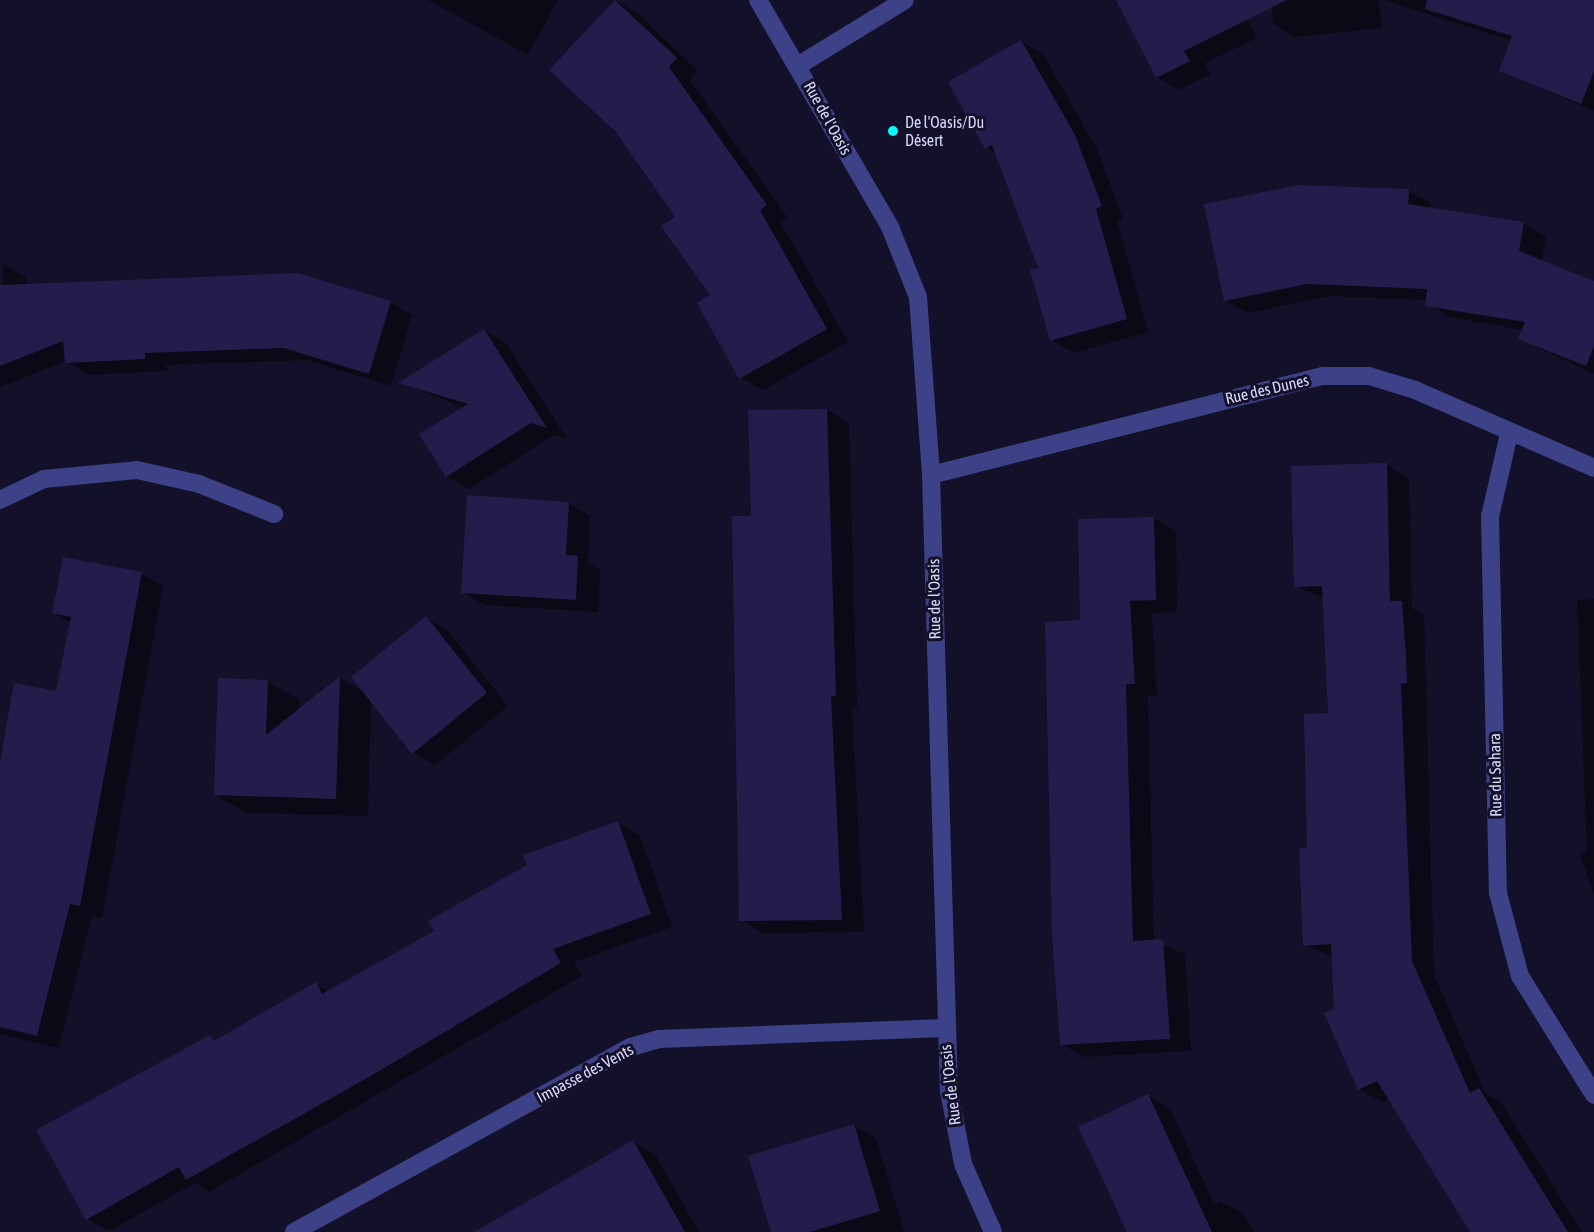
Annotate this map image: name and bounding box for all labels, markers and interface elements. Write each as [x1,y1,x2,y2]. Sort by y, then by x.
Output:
street label: Rue de l'Oasis [800,78,856,158]
place label: De l'Oasis/Du Désert [905,112,984,150]
marker: De l'Oasis/Du Désert [886,124,900,138]
street label: Rue des Dunes [1223,370,1311,408]
street label: Rue de l'Oasis [924,558,944,640]
street label: Rue du Sahara [1485,733,1505,817]
street label: Impasse des Vents [533,1039,637,1107]
street label: Rue de l'Oasis [936,1044,964,1126]

